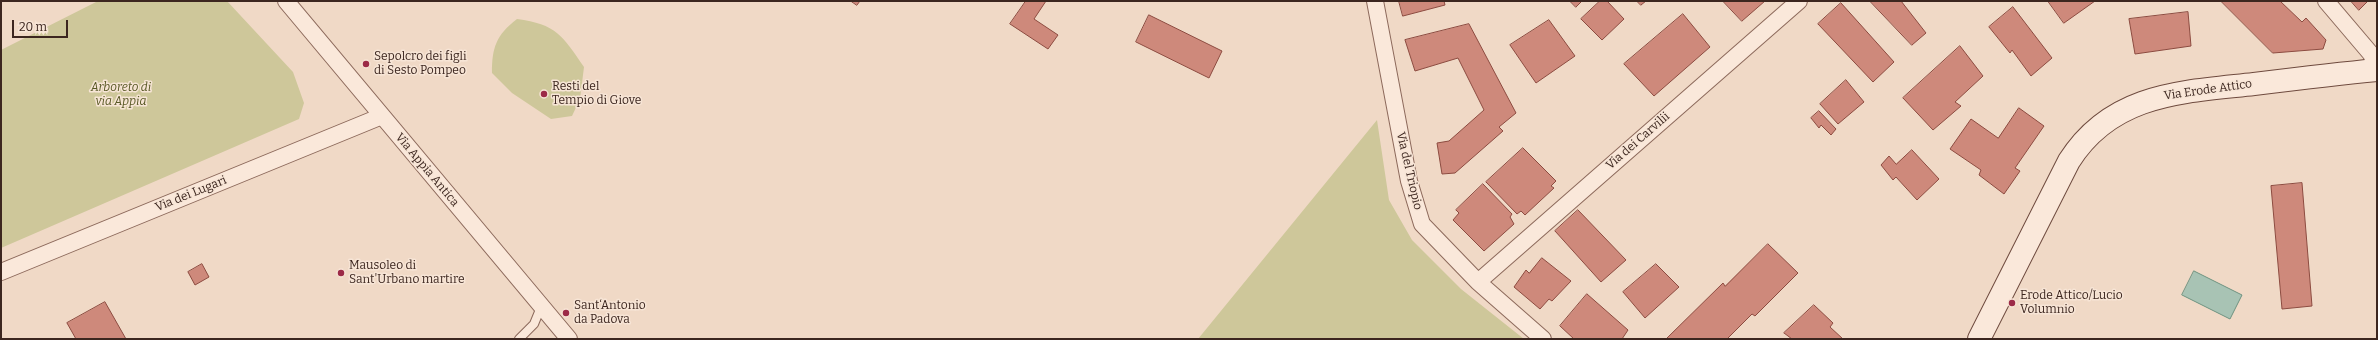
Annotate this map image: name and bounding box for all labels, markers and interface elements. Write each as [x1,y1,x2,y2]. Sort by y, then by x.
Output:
scale bar [14,12,70,38]
text: 20 m [19,20,47,34]
place label: Sepolcro dei figli di Sesto Pompeo [374,50,467,78]
marker: Sepolcro dei figli di Sesto Pompeo [361,59,371,69]
street label: Via Erode Attico [2163,77,2253,103]
place label: Resti del Tempio di Giove [552,80,641,108]
park label: Arboreto di via Appia [91,81,151,109]
marker: Resti del Tempio di Giove [539,89,549,99]
street label: Via dei Carvilii [1603,109,1673,173]
street label: Via Appia Antica [392,130,462,210]
street label: Via del Triopio [1393,131,1425,211]
street label: Via dei Lugari [153,173,229,215]
place label: Mausoleo di Sant'Urbano martire [349,259,464,287]
marker: Mausoleo di Sant'Urbano martire [336,268,346,278]
place label: Erode Attico/Lucio Volumnio [2020,289,2123,317]
marker: Erode Attico/Lucio Volumnio [2007,298,2017,308]
place label: Sant‘Antonio da Padova [574,299,646,327]
marker: Sant‘Antonio da Padova [561,308,571,318]

